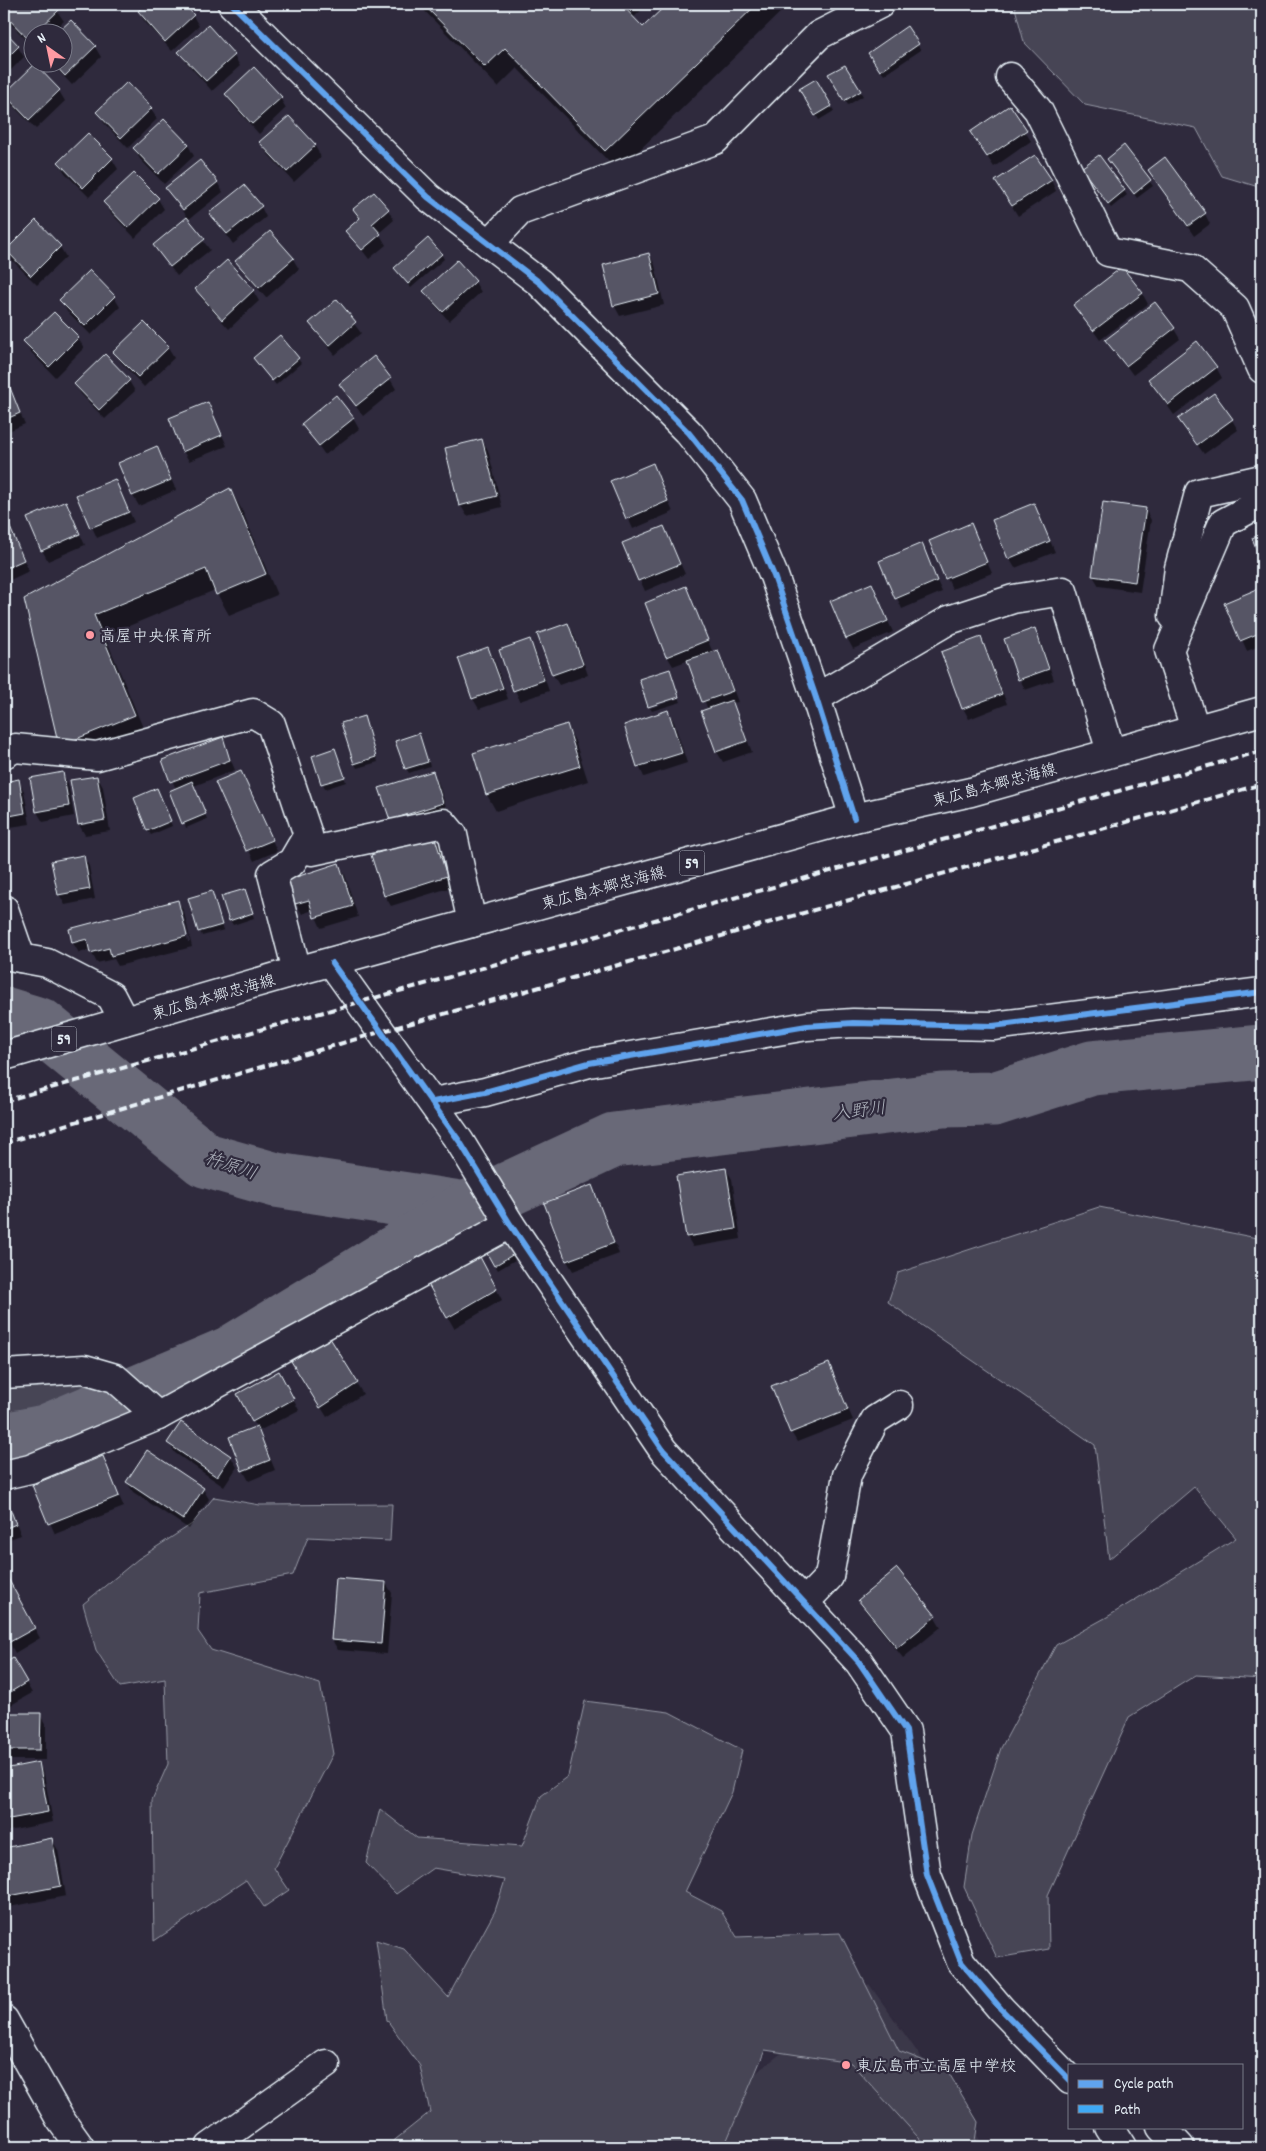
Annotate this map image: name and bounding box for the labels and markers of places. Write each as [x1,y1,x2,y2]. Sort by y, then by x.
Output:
place label: 高屋中央保育所 [100,626,212,649]
marker: 高屋中央保育所 [84,629,96,641]
place label: 東広島市立高屋中学校 [856,2056,1016,2079]
marker: 東広島市立高屋中学校 [840,2059,852,2071]

